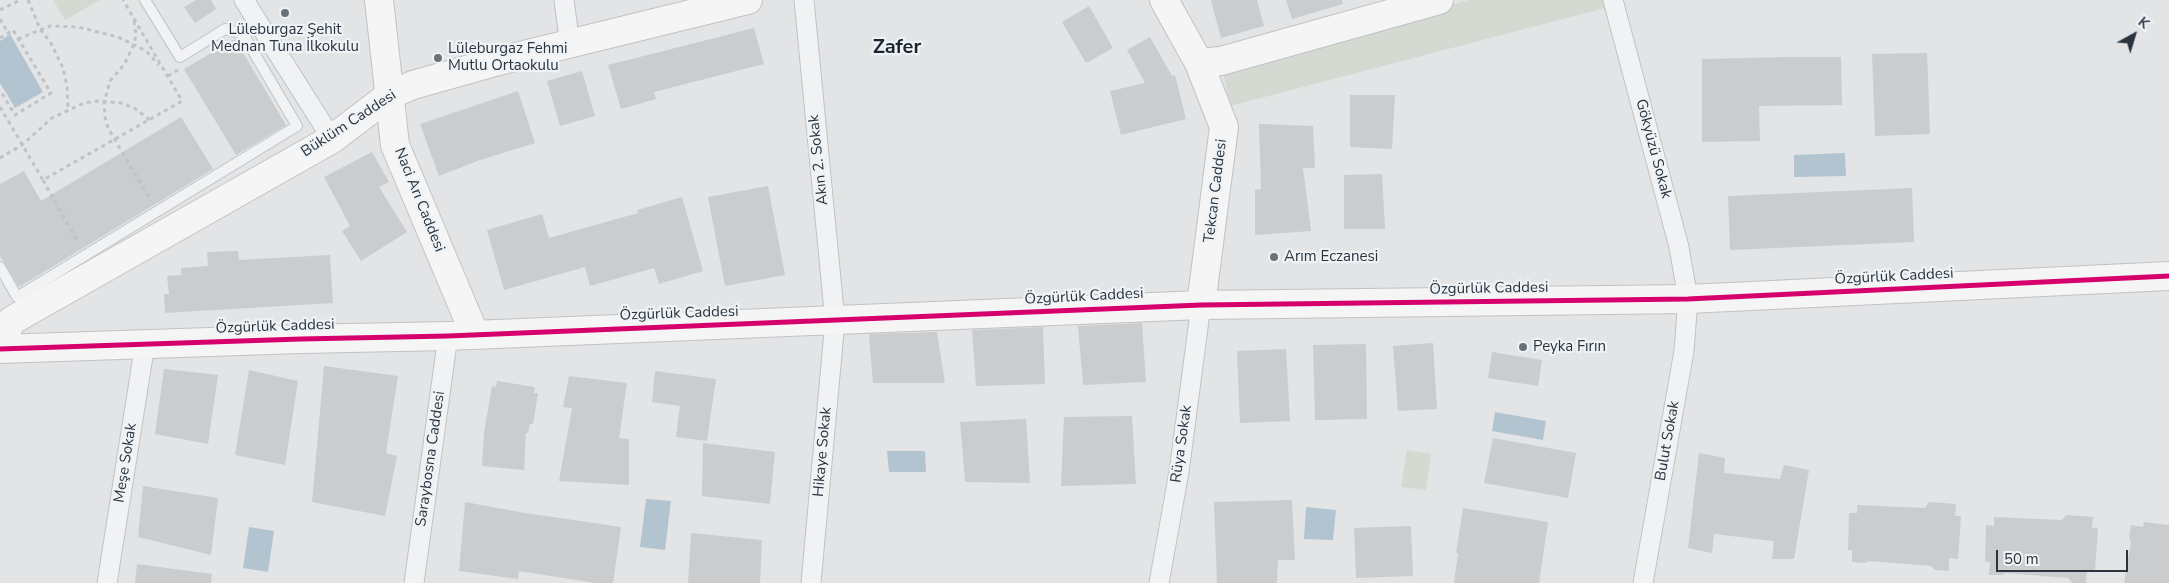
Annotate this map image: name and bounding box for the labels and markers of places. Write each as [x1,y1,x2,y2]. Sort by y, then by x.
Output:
marker: Lüleburgaz Şehit Mednan Tuna İlkokulu [279,7,291,19]
place label: Lüleburgaz Şehit Mednan Tuna İlkokulu [211,21,359,56]
place label: Lüleburgaz Fehmi Mutlu Ortaokulu [448,40,567,75]
marker: Lüleburgaz Fehmi Mutlu Ortaokulu [432,52,444,64]
place label: Arım Eczanesi [1284,248,1378,266]
marker: Arım Eczanesi [1268,251,1280,263]
place label: Peyka Fırın [1533,338,1606,356]
marker: Peyka Fırın [1517,341,1529,353]

